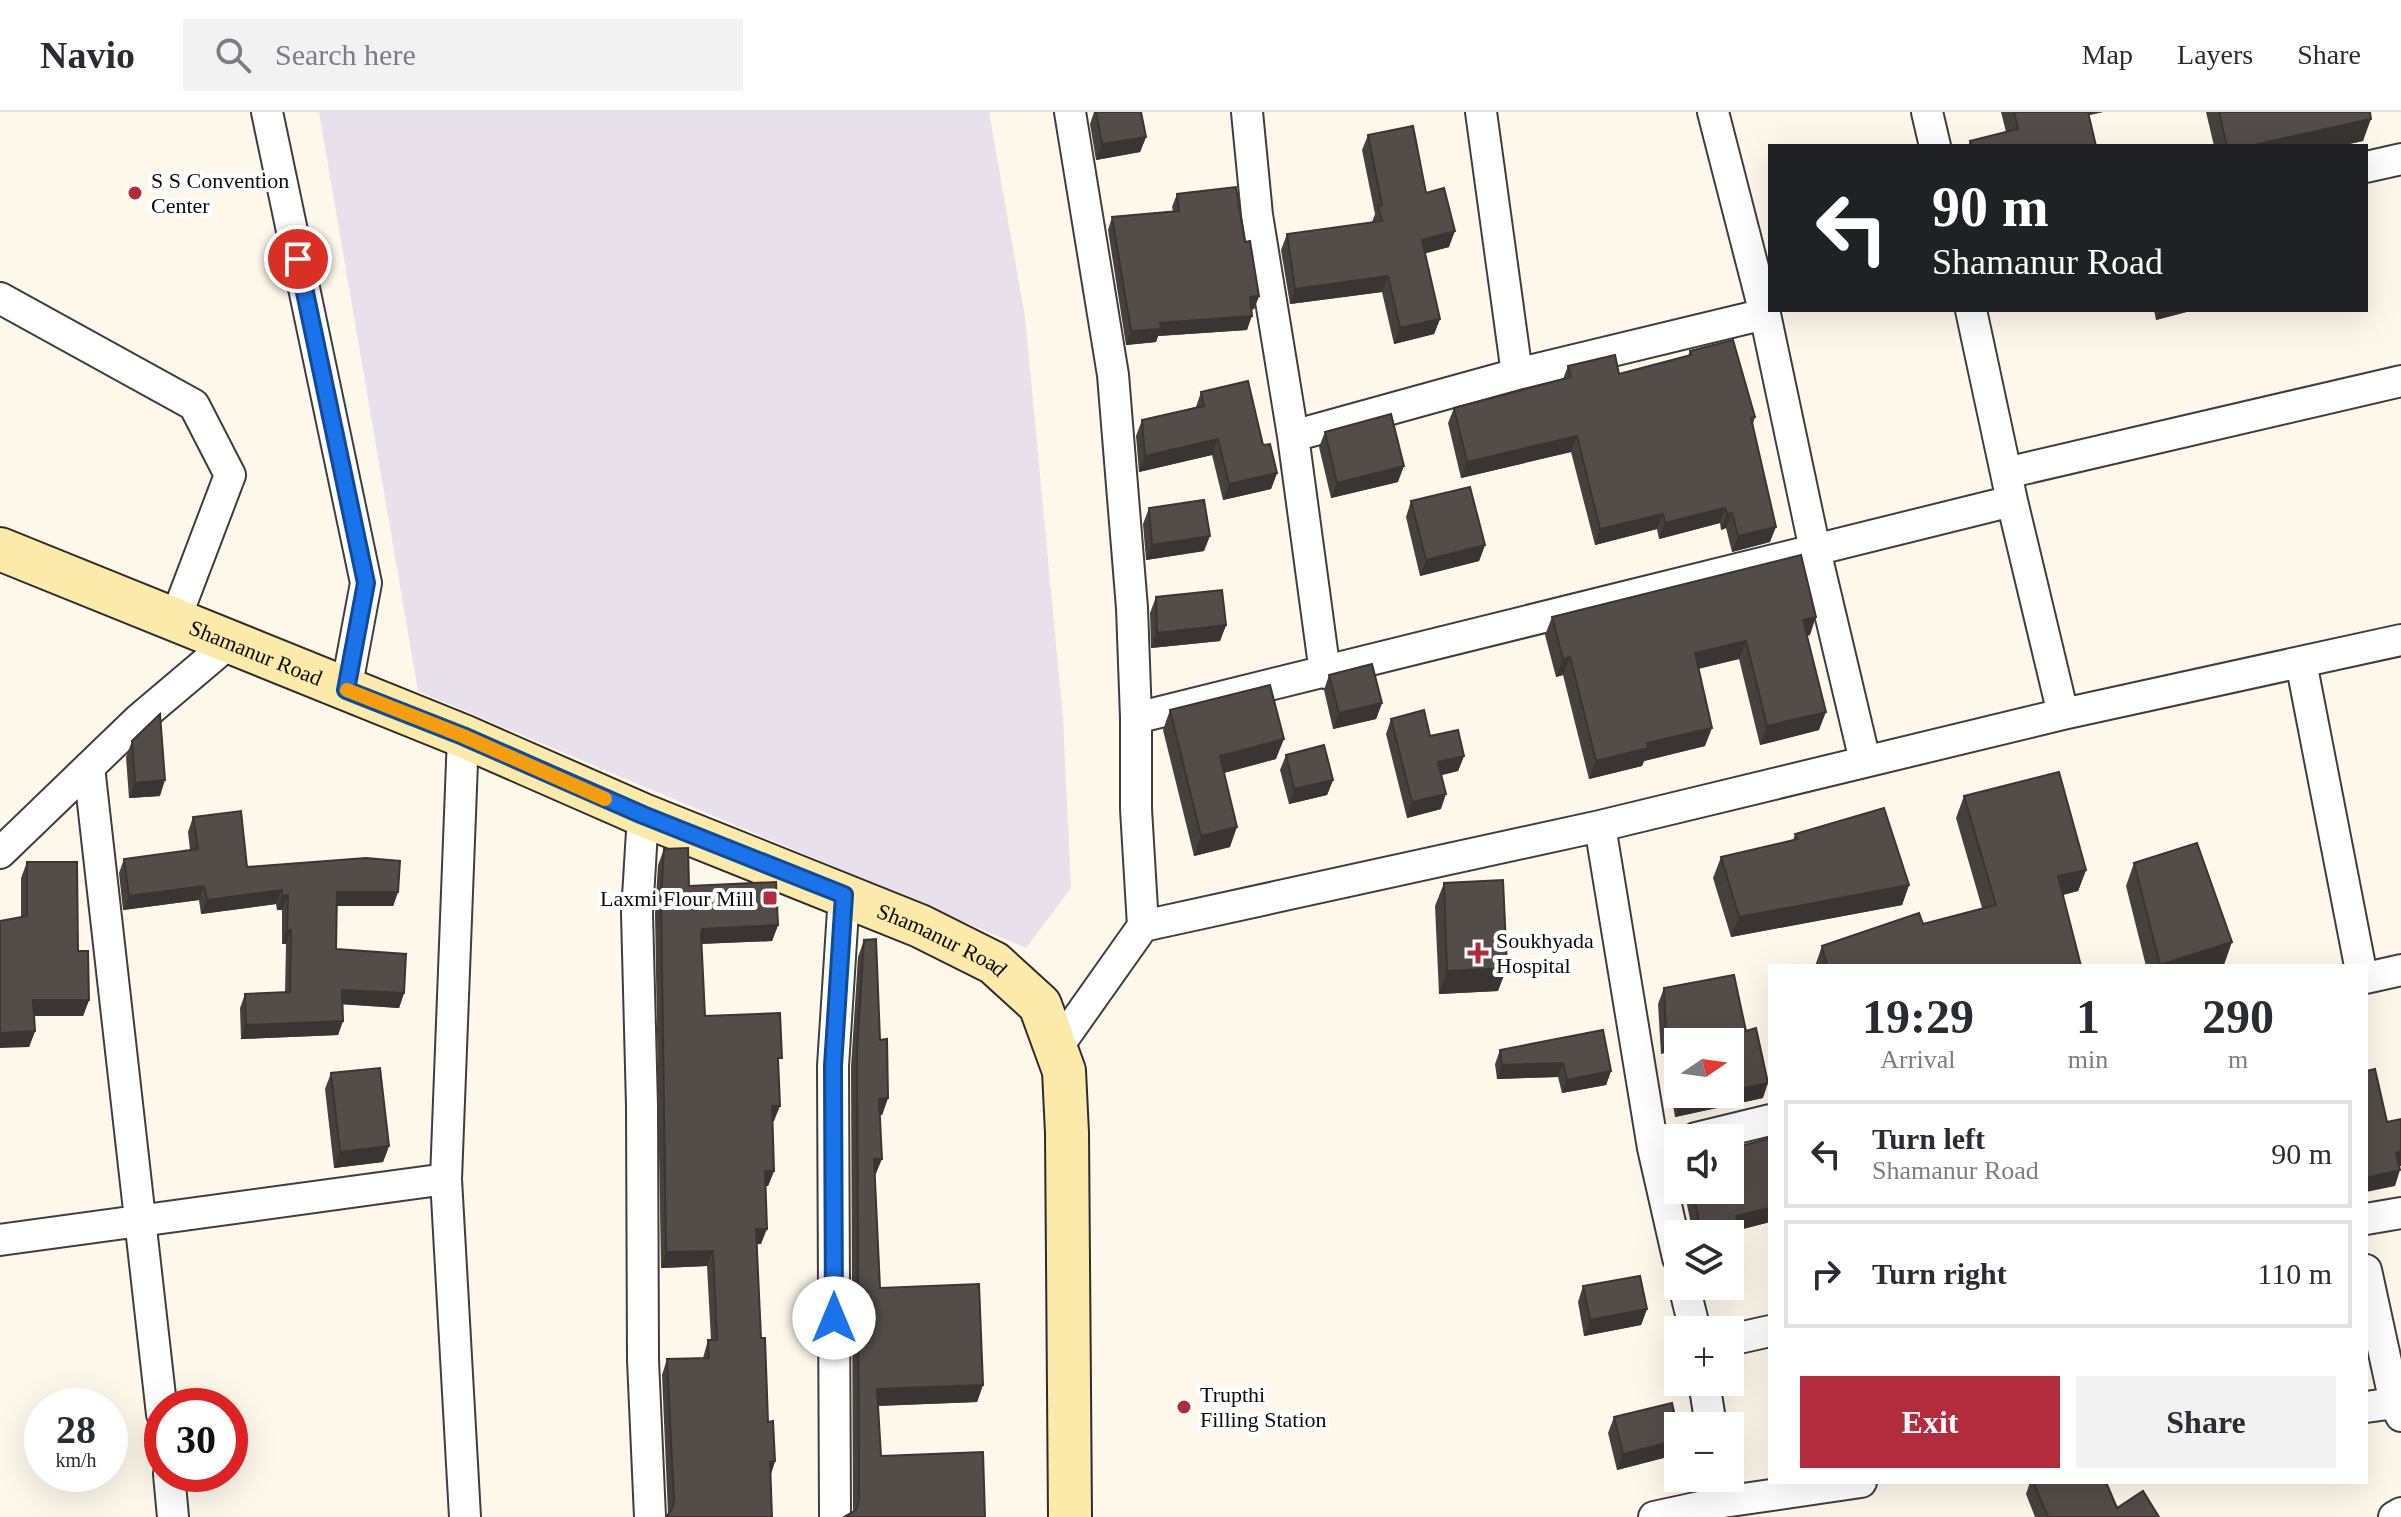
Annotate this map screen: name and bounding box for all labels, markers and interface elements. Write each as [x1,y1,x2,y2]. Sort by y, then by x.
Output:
search box [183,19,743,91]
icon: search [211,33,255,77]
text: Navio [40,34,135,76]
text: Search here [275,38,416,71]
text: Map [2082,39,2133,70]
text: Layers [2177,39,2253,70]
text: Share [2297,39,2361,70]
place label: S S Convention Center [151,168,289,218]
icon: left [1800,176,1904,280]
text: 90 m [1932,176,2049,238]
marker: S S Convention Center [126,184,144,202]
pin [264,225,332,293]
icon: arrive [276,237,320,281]
text: Shamanur Road [1932,242,2163,282]
street label: Shamanur Road [186,614,326,690]
place label: Laxmi Flour Mill [600,886,754,911]
marker: Laxmi Flour Mill [761,889,779,907]
street label: Shamanur Road [874,898,1012,981]
place label: Soukhyada Hospital [1496,928,1594,978]
marker: Soukhyada Hospital [1467,942,1489,964]
text: 19:29 [1862,990,1974,1043]
text: 1 [2076,990,2100,1043]
text: 290 [2202,990,2274,1043]
north arrow [1664,1028,1744,1108]
map controls [1664,1028,1744,1492]
text: Arrival [1880,1045,1955,1074]
text: min [2068,1045,2108,1074]
text: m [2228,1045,2248,1074]
text: Turn left [1872,1122,1985,1155]
button: sound [1664,1124,1744,1204]
icon: left [1804,1132,1848,1176]
text: 90 m [2271,1137,2332,1170]
text: Shamanur Road [1872,1156,2039,1185]
button: layers [1664,1220,1744,1300]
icon: right [1804,1252,1848,1296]
text: Turn right [1872,1257,2007,1290]
text: 110 m [2257,1257,2332,1290]
position arrow [792,1276,876,1360]
button: + [1664,1316,1744,1396]
button: Exit [1800,1376,2060,1468]
button: Share [2076,1376,2336,1468]
place label: Trupthi Filling Station [1200,1382,1327,1432]
speed limit sign: 30 [144,1388,248,1492]
marker: Trupthi Filling Station [1175,1398,1193,1416]
text: 28 [56,1407,96,1452]
button: − [1664,1412,1744,1492]
text: km/h [55,1449,97,1471]

